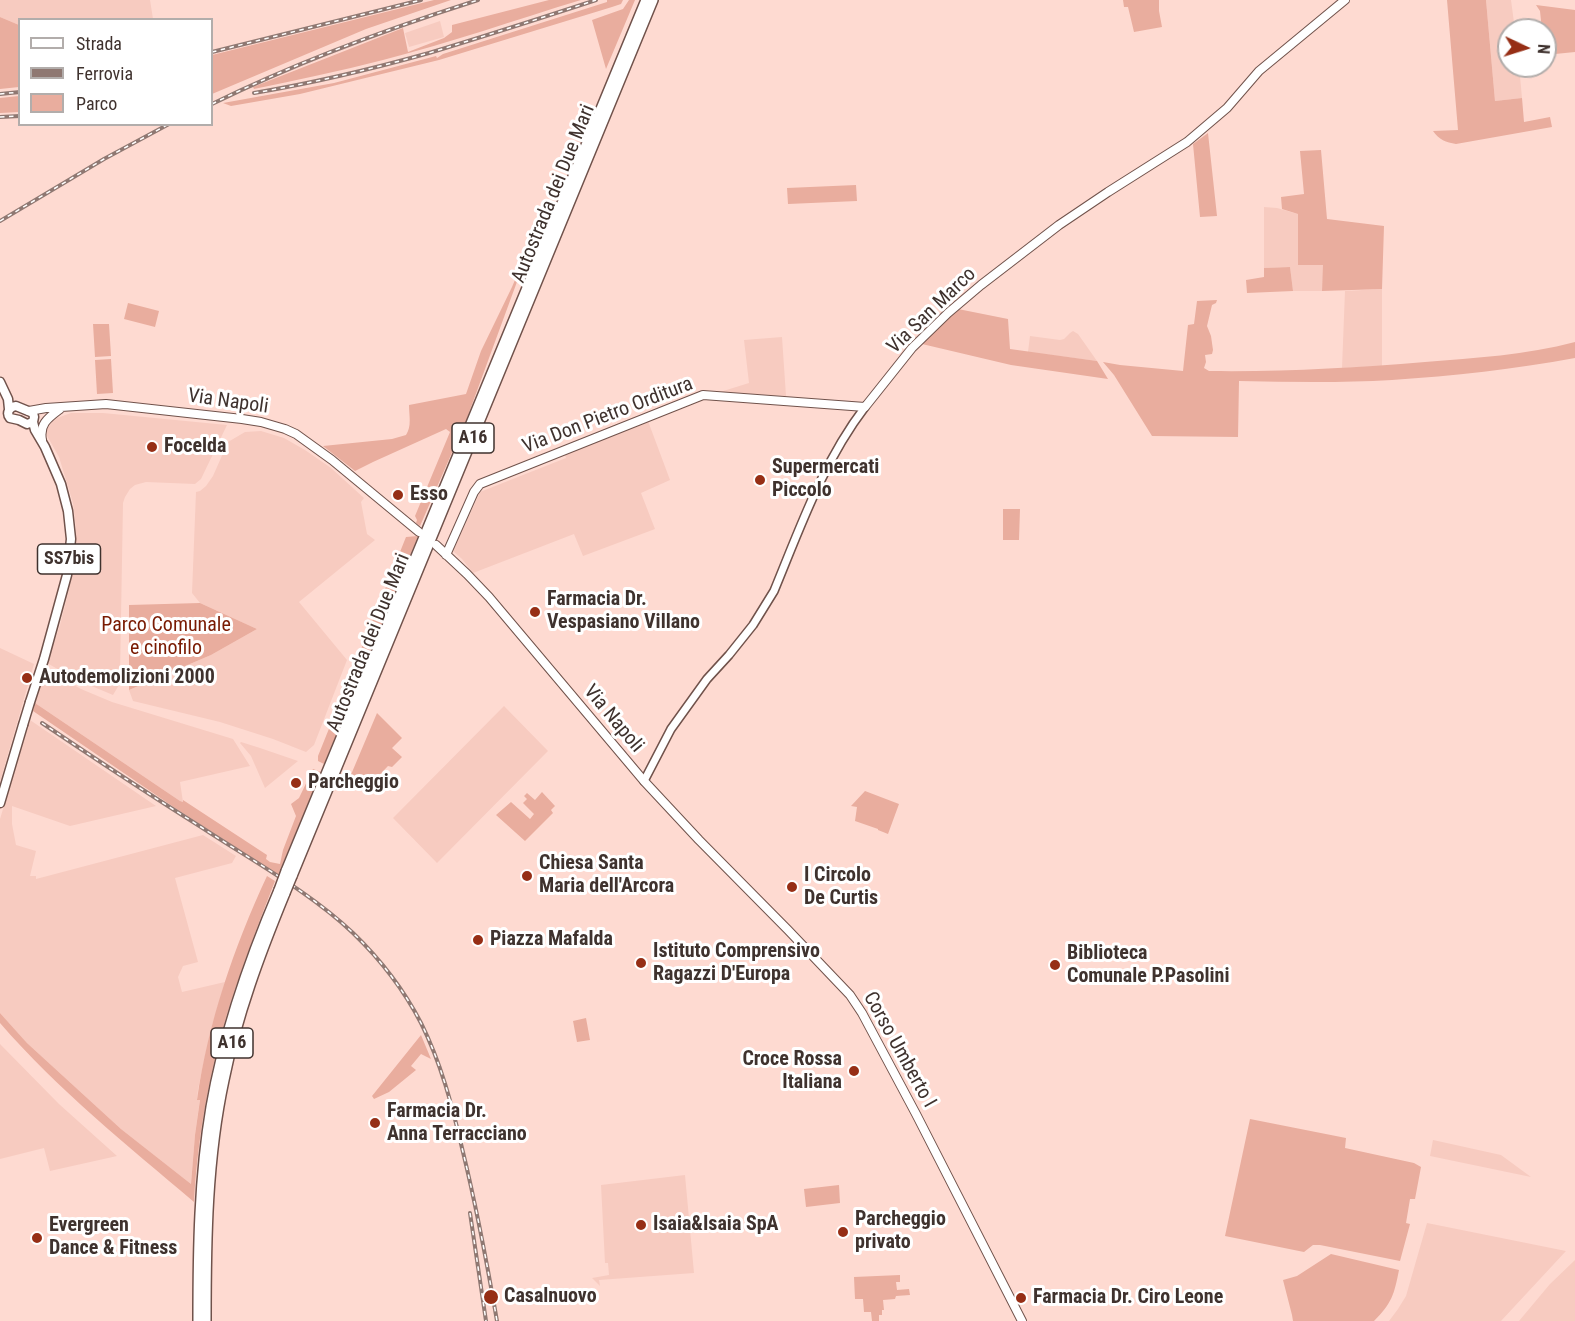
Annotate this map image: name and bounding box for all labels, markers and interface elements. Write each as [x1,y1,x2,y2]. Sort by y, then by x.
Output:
legend [18,18,213,126]
north arrow [1497,18,1557,78]
text: Strada [76,33,122,54]
text: N [1534,44,1553,55]
text: Ferrovia [76,63,133,84]
text: Parco [76,93,117,114]
street label: Autostrada dei Due Mari [507,101,601,287]
street label: Via San Marco [883,263,981,359]
street label: Via Don Pietro Orditura [519,372,697,460]
street label: Via Napoli [186,384,270,420]
road number: A16 [452,423,494,453]
place label: Focelda [164,435,226,459]
marker: Focelda [145,440,159,454]
place label: Supermercati Piccolo [772,456,879,503]
marker: Supermercati Piccolo [753,473,767,487]
place label: Esso [410,483,448,507]
marker: Esso [391,488,405,502]
road number: SS7bis [38,544,100,574]
street label: Autostrada dei Due Mari [322,550,416,736]
place label: Farmacia Dr. Vespasiano Villano [547,588,700,635]
marker: Farmacia Dr. Vespasiano Villano [528,605,542,619]
park label: Parco Comunale e cinofilo [101,614,231,661]
place label: Autodemolizioni 2000 [39,666,215,690]
marker: Autodemolizioni 2000 [20,671,34,685]
street label: Via Napoli [578,680,648,758]
place label: Parcheggio [308,771,399,795]
marker: Parcheggio [289,776,303,790]
place label: Chiesa Santa Maria dell'Arcora [539,852,674,899]
place label: I Circolo De Curtis [804,864,878,911]
marker: Chiesa Santa Maria dell'Arcora [520,869,534,883]
marker: I Circolo De Curtis [785,880,799,894]
place label: Piazza Mafalda [490,928,613,952]
marker: Piazza Mafalda [471,933,485,947]
place label: Istituto Comprensivo Ragazzi D'Europa [653,940,820,987]
place label: Biblioteca Comunale P.Pasolini [1067,942,1229,989]
marker: Istituto Comprensivo Ragazzi D'Europa [634,956,648,970]
marker: Biblioteca Comunale P.Pasolini [1048,958,1062,972]
street label: Corso Umberto I [857,988,941,1112]
road number: A16 [211,1028,253,1058]
place label: Croce Rossa Italiana [742,1048,842,1095]
marker: Croce Rossa Italiana [847,1064,861,1078]
place label: Farmacia Dr. Anna Terracciano [387,1100,527,1147]
marker: Farmacia Dr. Anna Terracciano [368,1116,382,1130]
place label: Parcheggio privato [855,1208,946,1255]
place label: Isaia&Isaia SpA [653,1213,779,1237]
place label: Evergreen Dance & Fitness [49,1214,177,1261]
marker: Isaia&Isaia SpA [634,1218,648,1232]
marker: Parcheggio privato [836,1225,850,1239]
marker: Evergreen Dance & Fitness [30,1231,44,1245]
place label: Casalnuovo [504,1285,597,1309]
place label: Farmacia Dr. Ciro Leone [1033,1286,1223,1310]
marker: Casalnuovo [482,1288,500,1306]
marker: Farmacia Dr. Ciro Leone [1014,1291,1028,1305]

